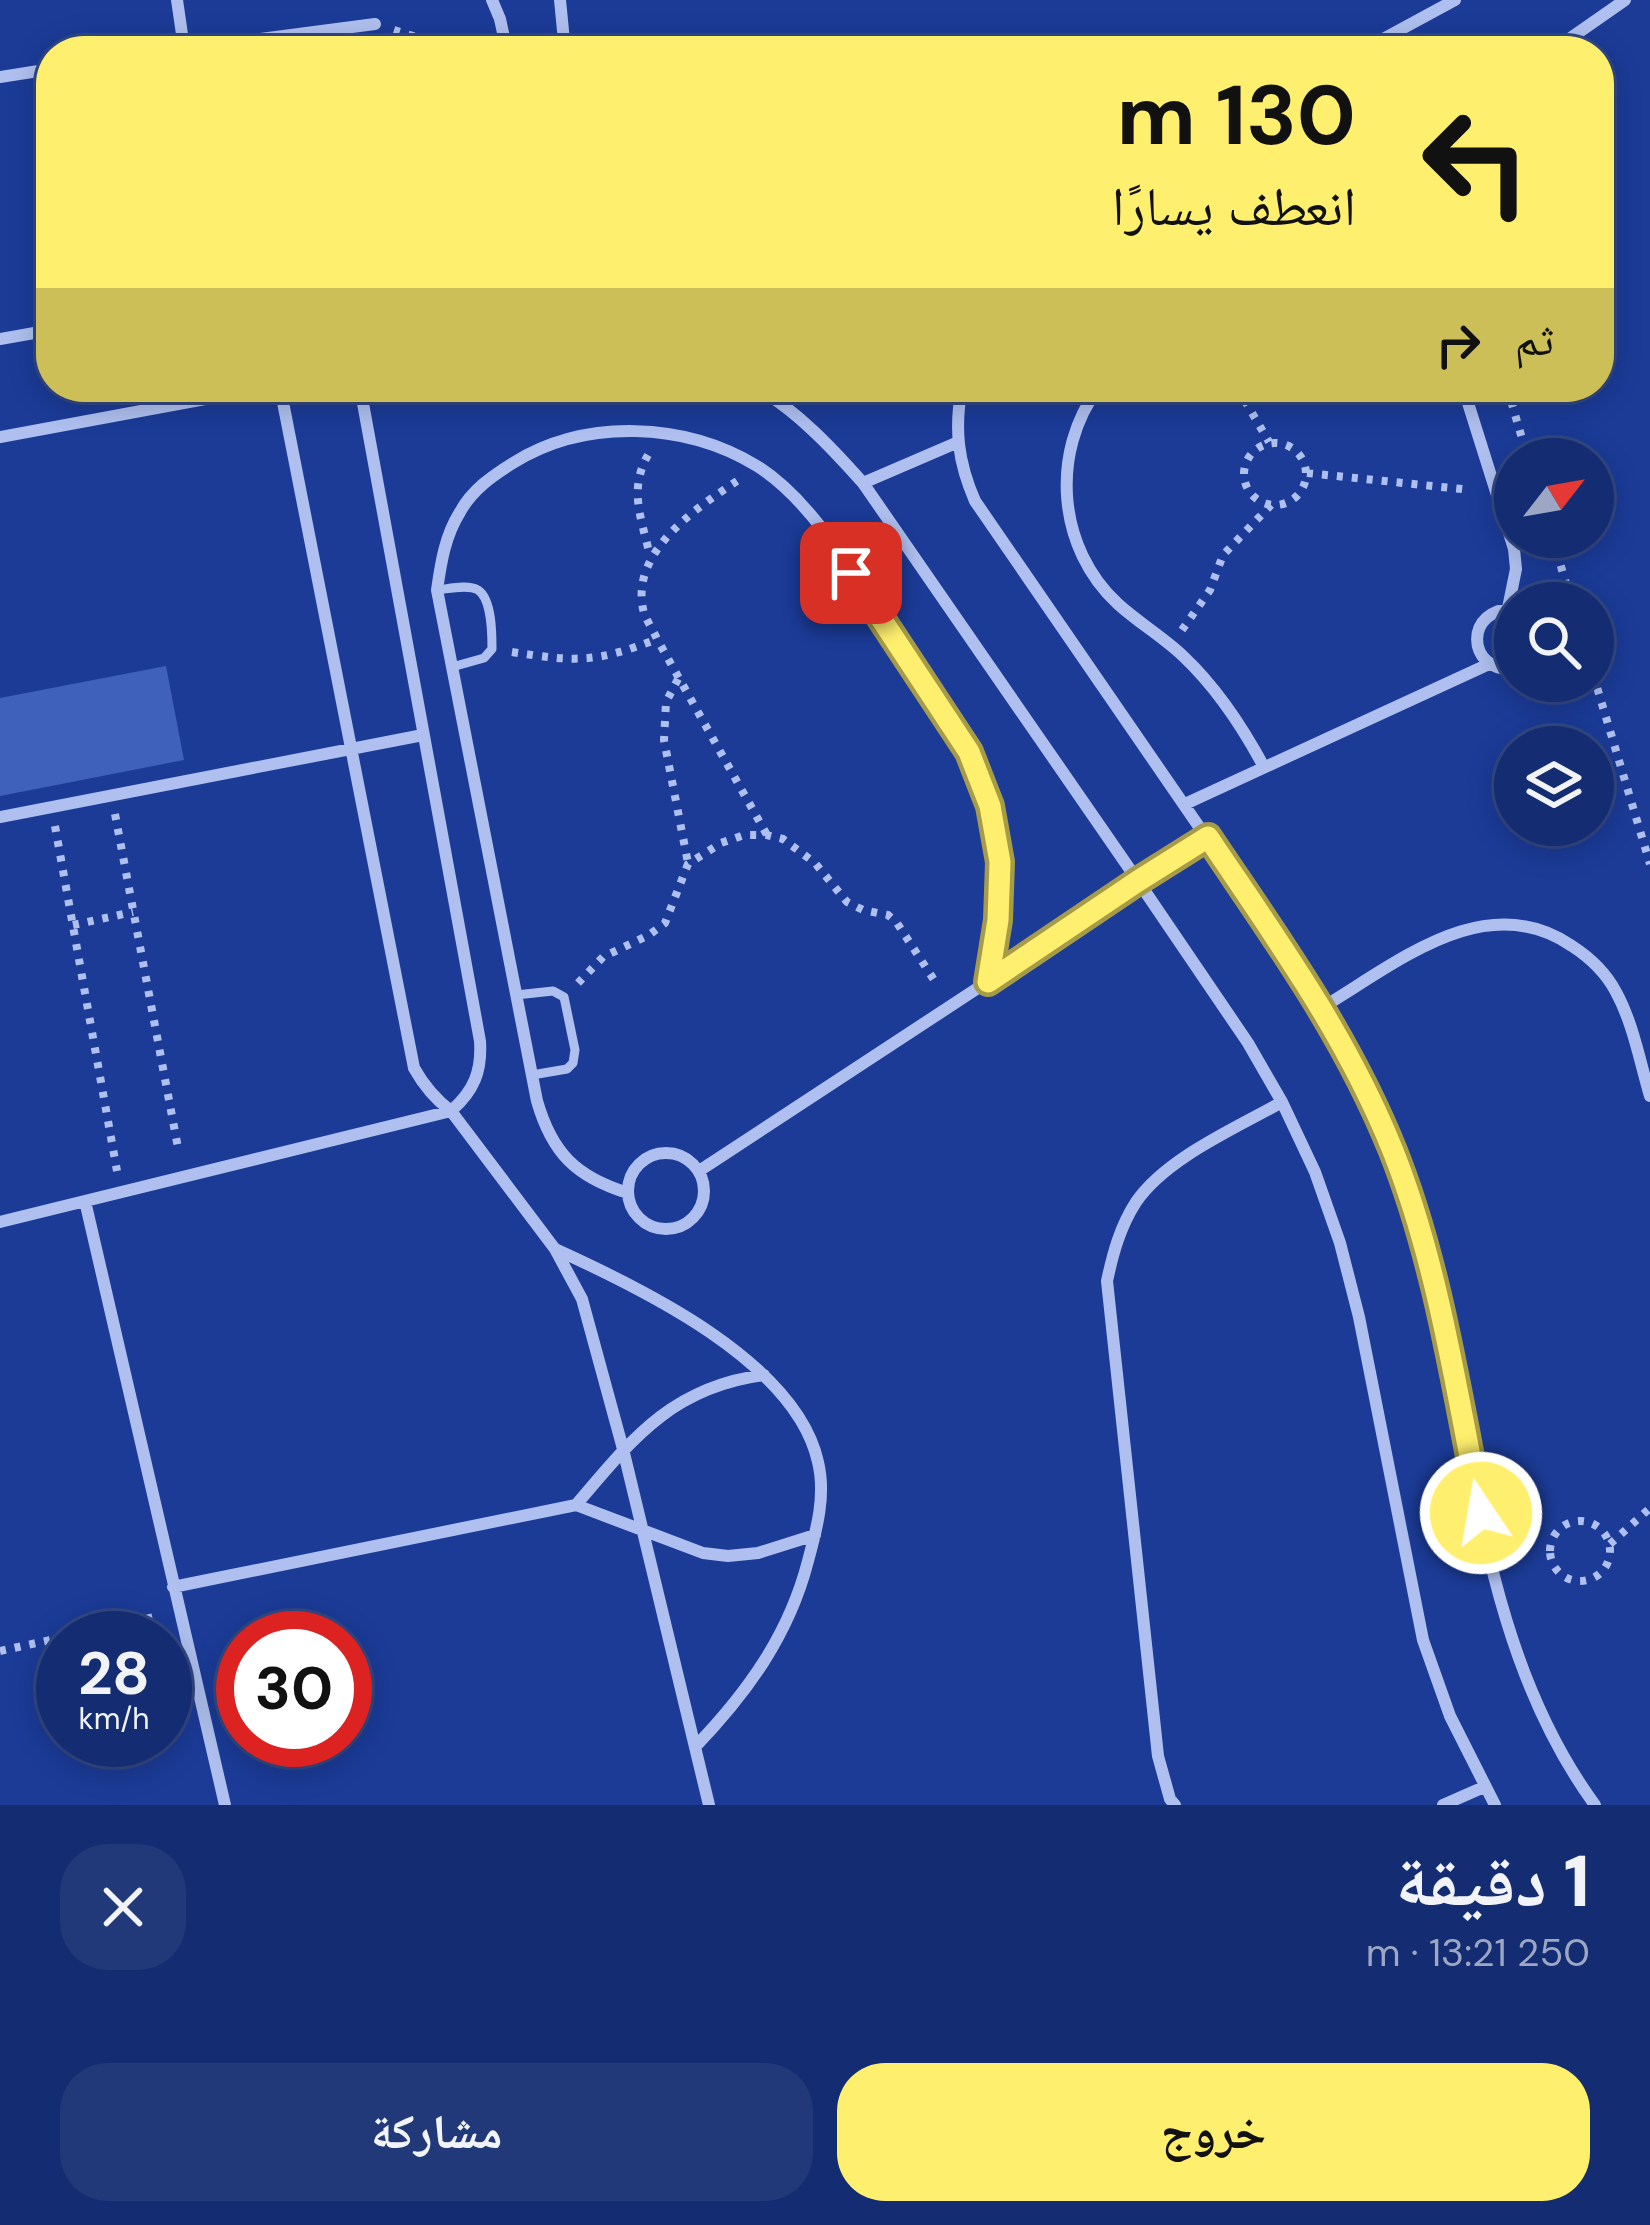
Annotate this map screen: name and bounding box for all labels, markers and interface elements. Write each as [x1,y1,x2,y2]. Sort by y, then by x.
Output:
text: 130 m [1117,61,1356,170]
icon: left [1398,84,1554,240]
text: انعطف يسارًا [1112,171,1356,242]
text: ثم [1515,310,1554,369]
icon: right [1425,312,1491,378]
north arrow [1494,438,1614,558]
map controls [1494,438,1614,846]
pin [800,522,902,624]
icon: arrive [818,540,884,606]
button: search [1494,582,1614,702]
button: layers [1494,726,1614,846]
position arrow [1418,1450,1544,1576]
speed limit sign: 30 [216,1611,372,1767]
text: 28 [78,1634,150,1713]
text: km/h [79,1699,149,1738]
text: 1 دقيقة [1396,1835,1590,1928]
button: close [60,1844,186,1970]
text: 250 m · 13:21 [1366,1927,1590,1978]
button: مشاركة [60,2063,813,2201]
button: خروج [837,2063,1590,2201]

